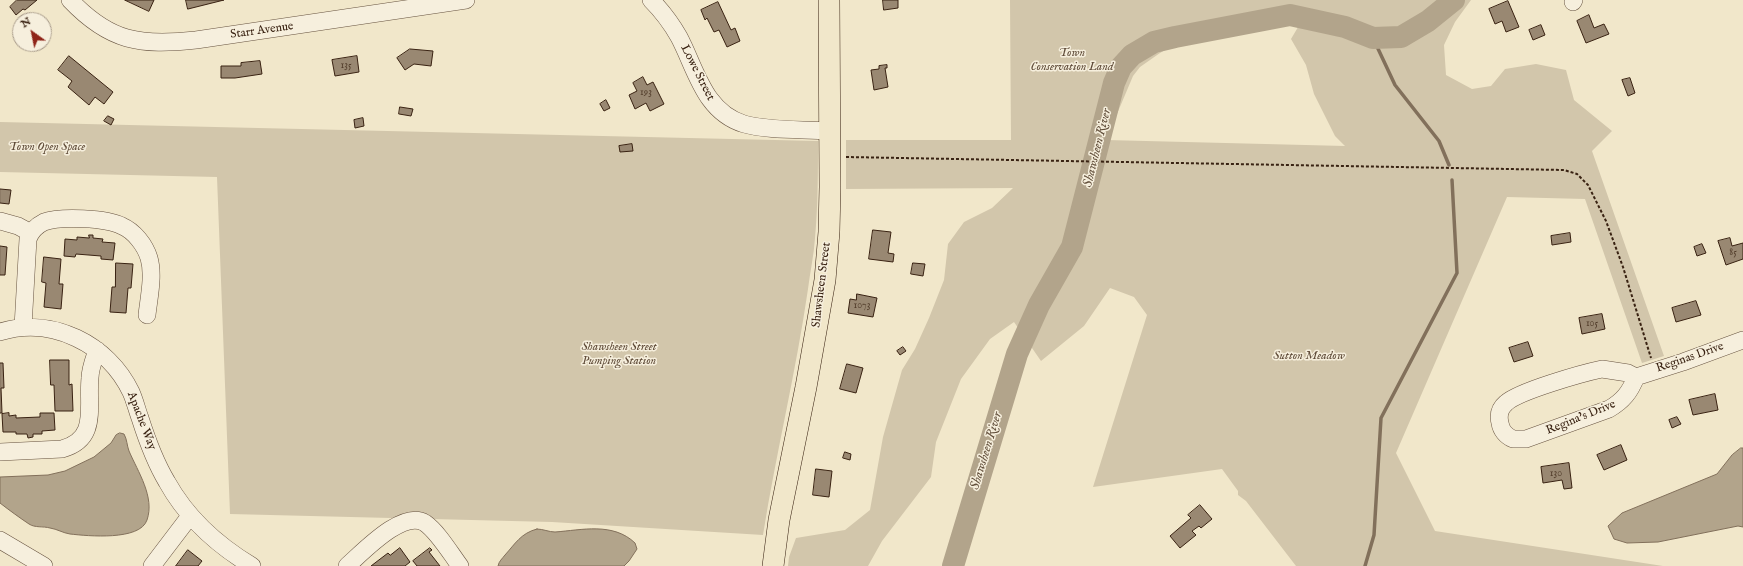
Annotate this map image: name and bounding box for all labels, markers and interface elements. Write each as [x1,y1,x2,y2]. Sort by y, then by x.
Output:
north arrow [12,12,52,52]
text: N [18,14,34,31]
street label: Starr Avenue [230,19,294,43]
street label: Lowe Street [677,43,717,103]
park label: Town Conservation Land [1031,47,1113,75]
house number: 135 [340,60,352,72]
house number: 193 [640,87,652,99]
water label: Shawsheen River [1081,107,1115,189]
park label: Town Open Space [9,141,85,155]
street label: Shawsheen Street [810,242,834,328]
house number: 85 [1729,247,1737,259]
house number: 1073 [853,300,871,312]
house number: 105 [1586,318,1598,330]
street label: Reginas Drive [1654,340,1726,376]
park label: Shawsheen Street Pumping Station [581,341,657,369]
park label: Sutton Meadow [1273,350,1345,364]
street label: Apache Way [123,390,159,452]
street label: Regina's Drive [1544,397,1618,439]
water label: Shawsheen River [968,410,1006,492]
house number: 130 [1550,468,1562,480]

